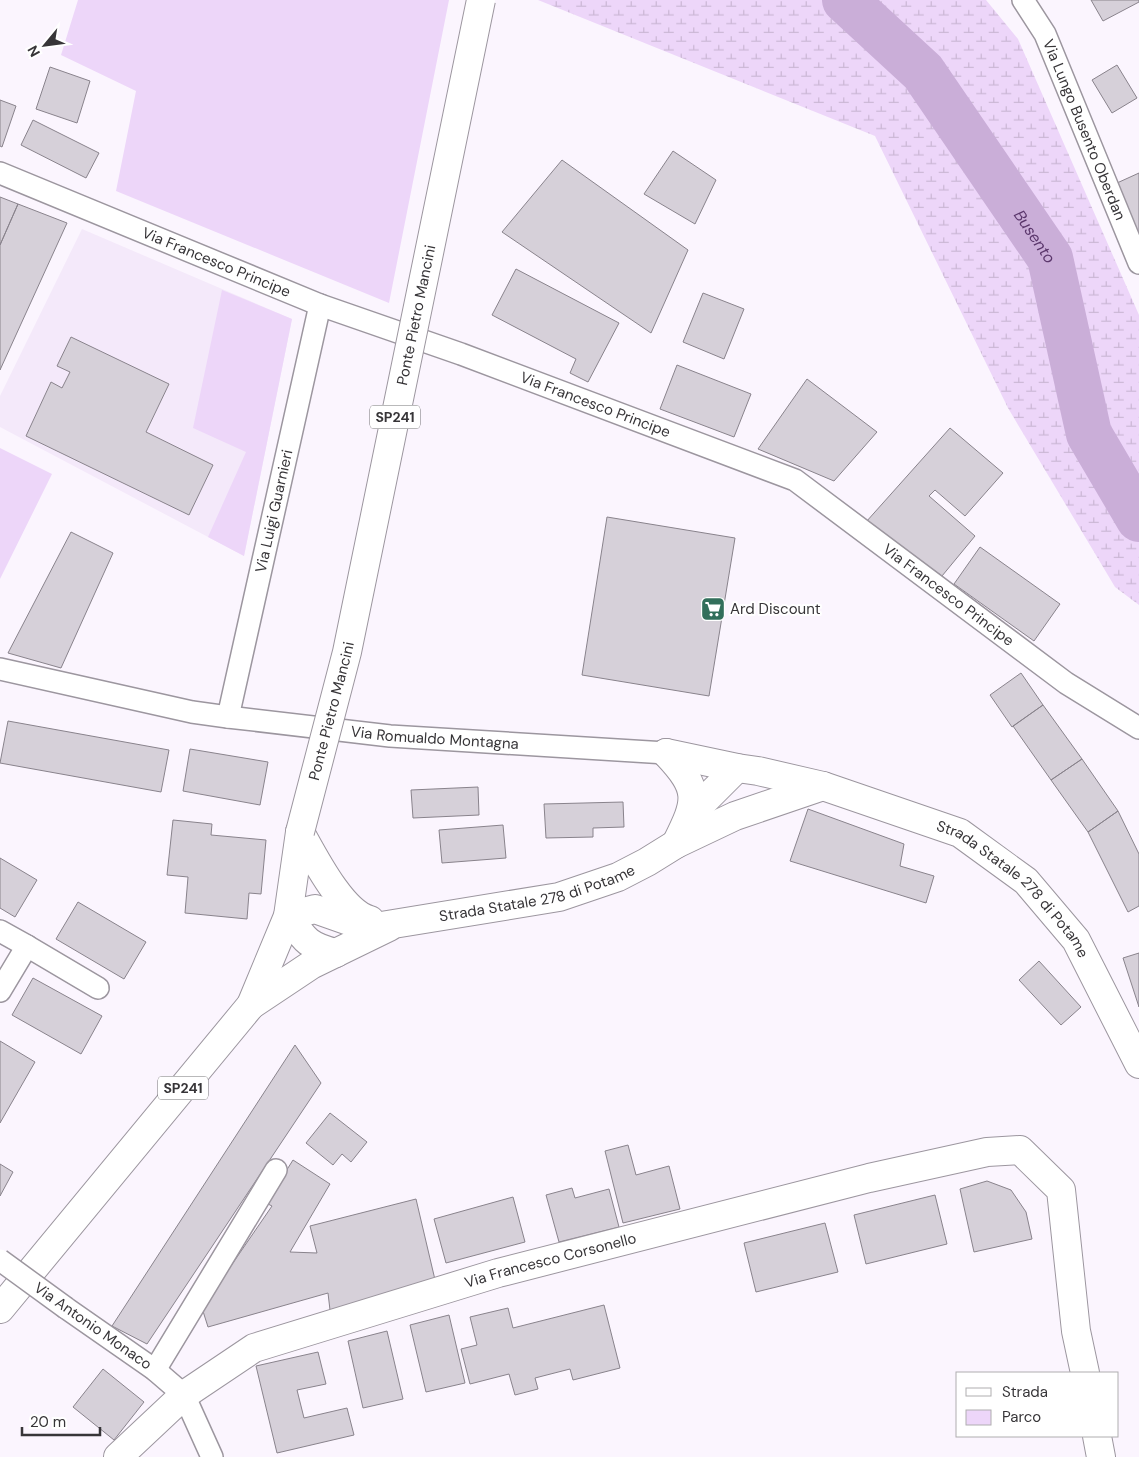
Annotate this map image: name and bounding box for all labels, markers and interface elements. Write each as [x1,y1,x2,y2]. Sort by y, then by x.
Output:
north arrow [20,20,70,70]
street label: Via Lungo Busento Oberdan [1038,36,1130,223]
text: N [23,42,44,60]
water label: Busento [1009,206,1060,267]
street label: Via Francesco Principe [139,223,294,302]
street label: Ponte Pietro Mancini [392,243,440,387]
street label: Via Francesco Principe [517,367,673,442]
road number: SP241 [370,406,420,428]
street label: Via Luigi Guarnieri [251,448,297,575]
street label: Via Francesco Principe [879,539,1018,651]
supermarket icon: Ard Discount [700,596,726,622]
place label: Ard Discount [730,599,821,619]
street label: Ponte Pietro Mancini [304,640,359,783]
street label: Via Romualdo Montagna [350,721,519,754]
street label: Strada Statale 278 di Potame [934,816,1093,961]
street label: Strada Statale 278 di Potame [438,860,639,926]
road number: SP241 [158,1076,208,1100]
street label: Via Francesco Corsonello [462,1228,638,1293]
street label: Via Antonio Monaco [30,1278,156,1374]
legend [956,1372,1119,1437]
text: Strada [1002,1382,1048,1402]
scale bar [22,1404,100,1436]
text: Parco [1002,1407,1041,1427]
text: 20 m [30,1412,66,1432]

